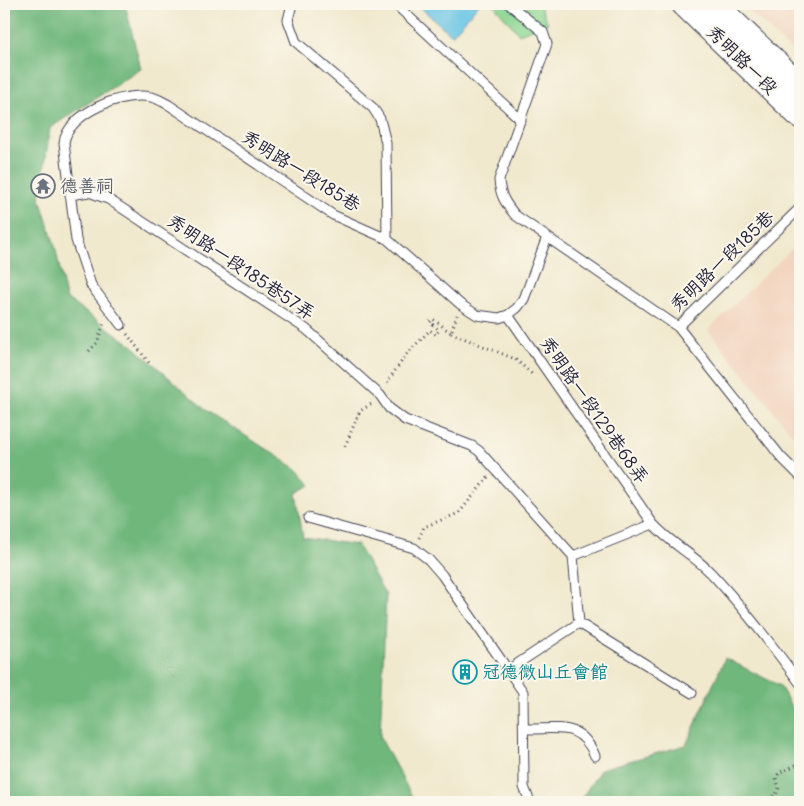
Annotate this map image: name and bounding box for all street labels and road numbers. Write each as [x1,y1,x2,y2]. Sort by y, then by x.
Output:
street label: 秀明路一段 [702,20,783,99]
street label: 秀明路一段185巷 [238,125,365,216]
street label: 秀明路一段185巷 [665,205,779,316]
street label: 秀明路一段185巷57弄 [163,209,319,325]
street label: 秀明路一段129巷68弄 [535,332,654,488]

